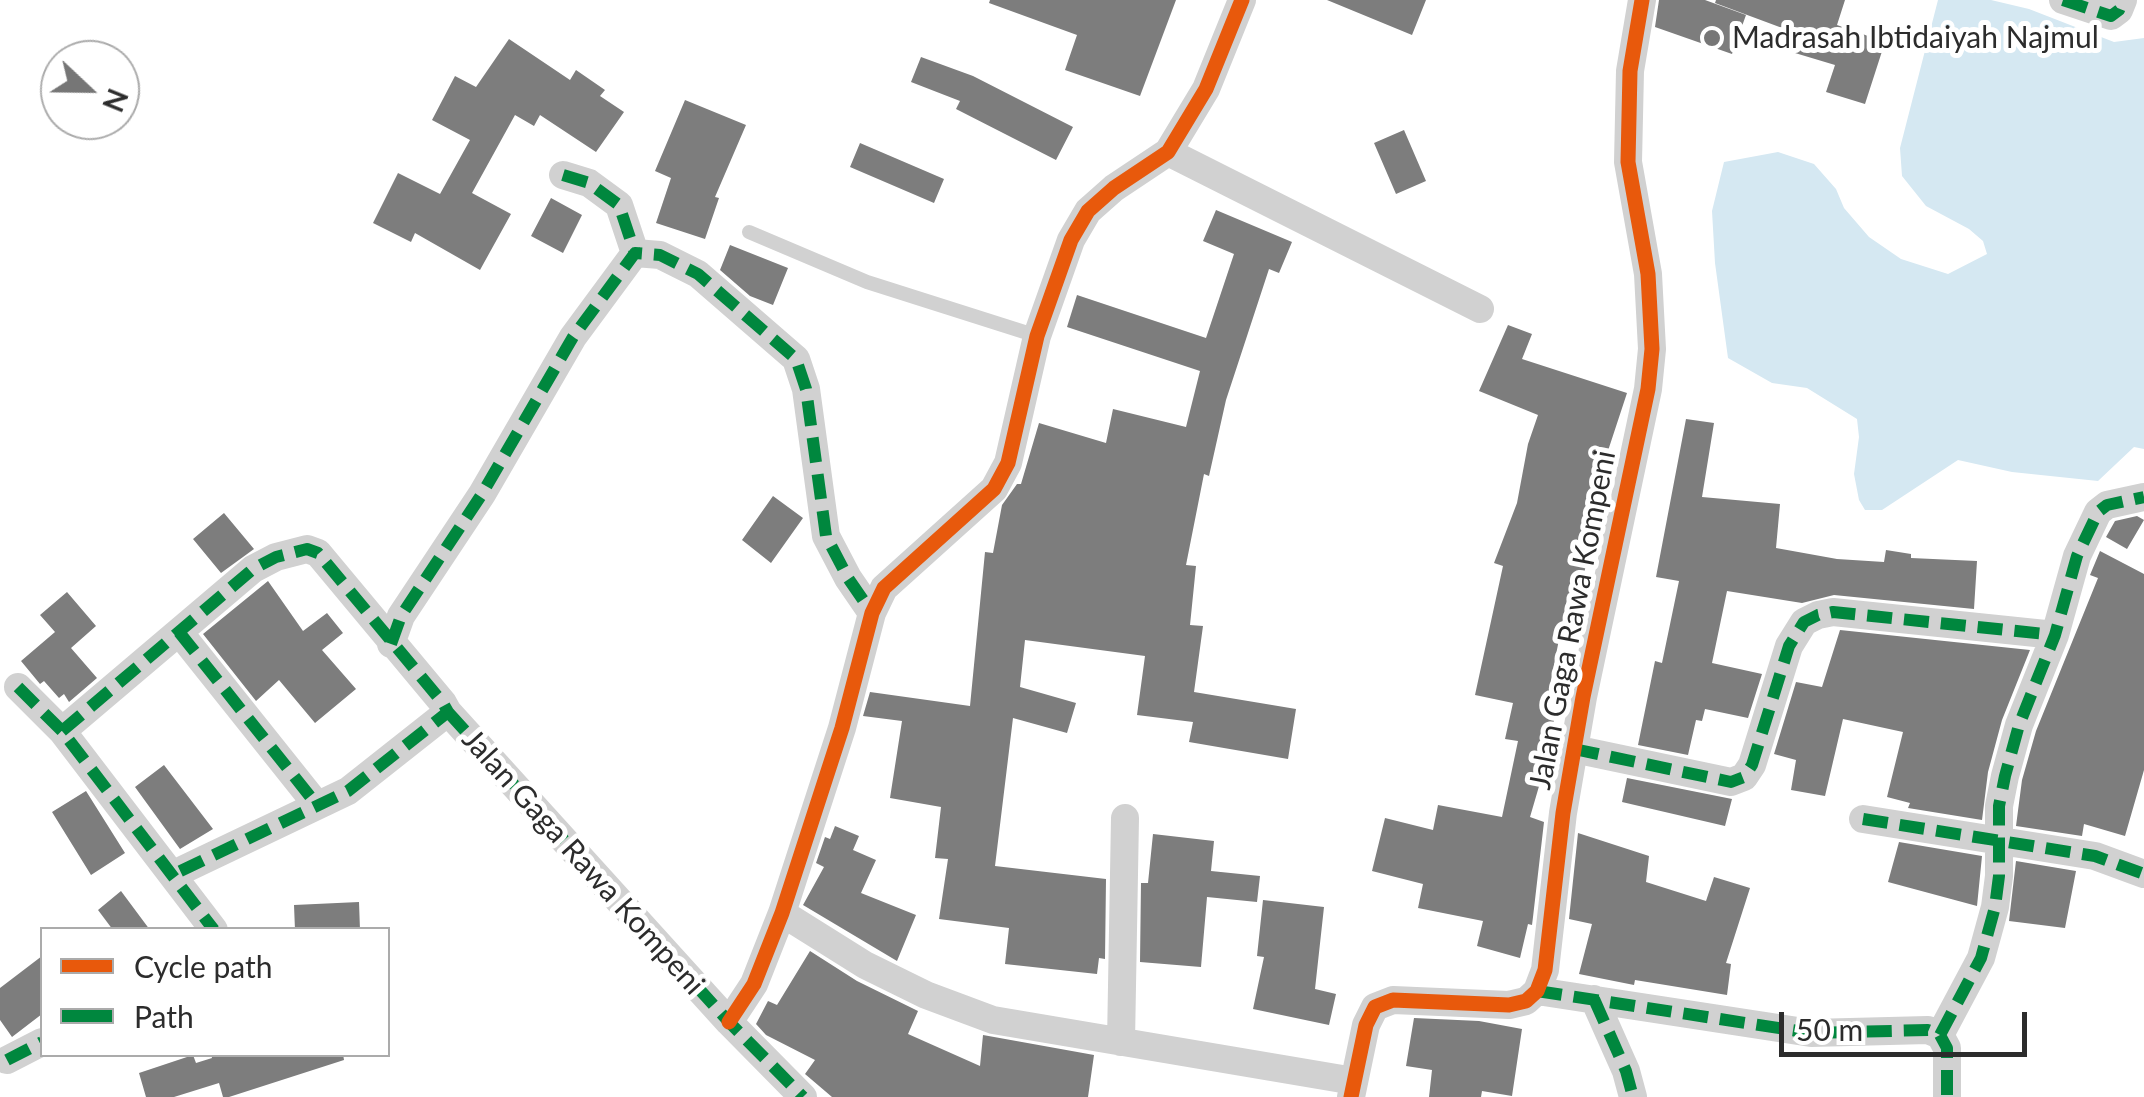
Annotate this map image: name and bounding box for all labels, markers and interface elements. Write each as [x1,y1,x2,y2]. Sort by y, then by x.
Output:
place label: Madrasah Ibtidaiyah Najmul [1732,20,2099,56]
marker: Madrasah Ibtidaiyah Najmul [1701,27,1723,49]
north arrow [40,40,140,140]
text: N [96,84,136,117]
street label: Jalan Gaga Rawa Kompeni [1522,447,1624,793]
street label: Jalan Gaga Rawa Kompeni [454,722,712,1002]
legend [40,927,390,1057]
text: Cycle path [134,948,273,984]
scale bar [1784,992,2032,1054]
text: Path [134,998,194,1034]
text: 50 m [1796,1011,1863,1047]

